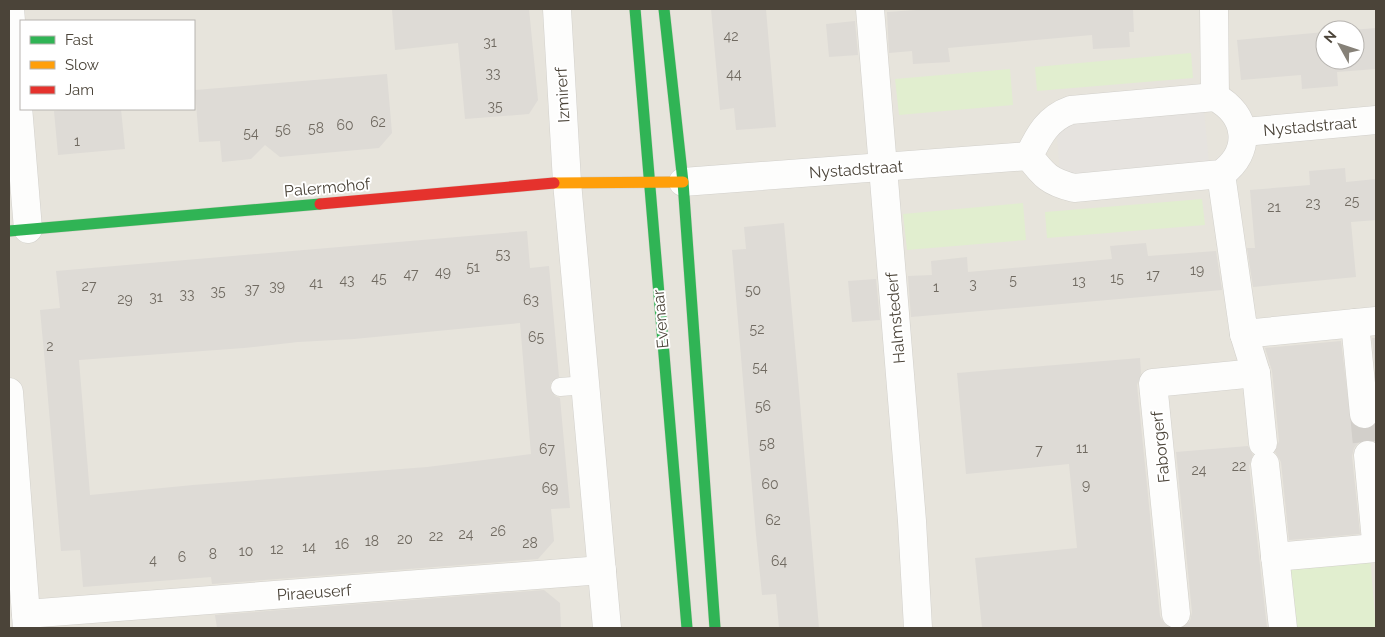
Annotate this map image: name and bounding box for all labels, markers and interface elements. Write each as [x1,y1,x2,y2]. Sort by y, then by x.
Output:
legend [20,20,195,110]
north arrow [1315,20,1365,70]
text: N [1320,27,1340,46]
house number: 42 [724,28,738,44]
text: Fast [65,31,93,49]
house number: 31 [483,34,497,50]
text: Slow [65,56,99,74]
house number: 33 [486,65,500,81]
street label: Izmirerf [552,66,573,123]
house number: 44 [726,66,742,82]
text: Jam [65,81,94,99]
house number: 35 [487,98,503,114]
street label: Nystadstraat [1262,113,1358,140]
house number: 62 [370,114,386,130]
house number: 60 [336,117,354,133]
house number: 58 [308,120,324,136]
house number: 56 [275,122,291,138]
house number: 54 [243,125,259,141]
house number: 1 [74,133,80,149]
street label: Nystadstraat [808,157,904,182]
street label: Palermohof [283,174,372,201]
house number: 25 [1345,193,1360,209]
house number: 23 [1306,195,1320,211]
house number: 21 [1267,199,1281,215]
house number: 53 [495,246,511,262]
house number: 51 [466,259,480,275]
house number: 19 [1190,262,1204,278]
house number: 49 [435,264,451,280]
house number: 47 [403,266,419,282]
house number: 17 [1146,267,1160,283]
house number: 45 [371,270,387,286]
house number: 15 [1110,270,1124,286]
street label: Halmstederf [882,271,909,365]
house number: 43 [339,272,355,288]
house number: 5 [1009,272,1017,288]
house number: 13 [1072,273,1086,289]
house number: 41 [309,275,323,291]
house number: 3 [969,276,977,292]
house number: 27 [82,278,97,294]
house number: 39 [269,278,285,294]
house number: 1 [933,279,939,295]
house number: 37 [245,281,260,297]
house number: 50 [745,282,761,298]
house number: 35 [210,283,226,299]
house number: 33 [180,286,194,302]
street label: Evenaar [648,288,673,349]
house number: 31 [149,289,163,305]
house number: 29 [117,291,133,307]
house number: 63 [523,292,539,308]
house number: 52 [750,321,764,337]
house number: 65 [528,329,544,345]
house number: 2 [46,338,54,354]
house number: 54 [752,359,768,375]
house number: 56 [755,398,771,414]
street label: Faborgerf [1147,409,1174,484]
house number: 58 [759,436,775,452]
house number: 11 [1076,440,1088,456]
house number: 67 [539,441,555,457]
house number: 7 [1035,442,1043,458]
house number: 22 [1232,458,1246,474]
house number: 24 [1192,462,1207,478]
house number: 60 [761,476,779,492]
house number: 9 [1082,477,1090,493]
house number: 69 [542,480,558,496]
house number: 62 [765,512,781,528]
house number: 26 [490,523,506,539]
house number: 24 [459,526,474,542]
house number: 22 [429,528,443,544]
house number: 20 [397,531,413,547]
house number: 18 [365,533,379,549]
house number: 28 [522,535,538,551]
house number: 16 [335,536,349,552]
house number: 14 [302,539,316,555]
house number: 12 [270,541,284,557]
house number: 10 [239,543,253,559]
house number: 8 [209,546,217,562]
house number: 6 [178,549,186,565]
house number: 4 [149,552,157,568]
house number: 64 [771,553,787,569]
street label: Piraeuserf [276,580,353,605]

